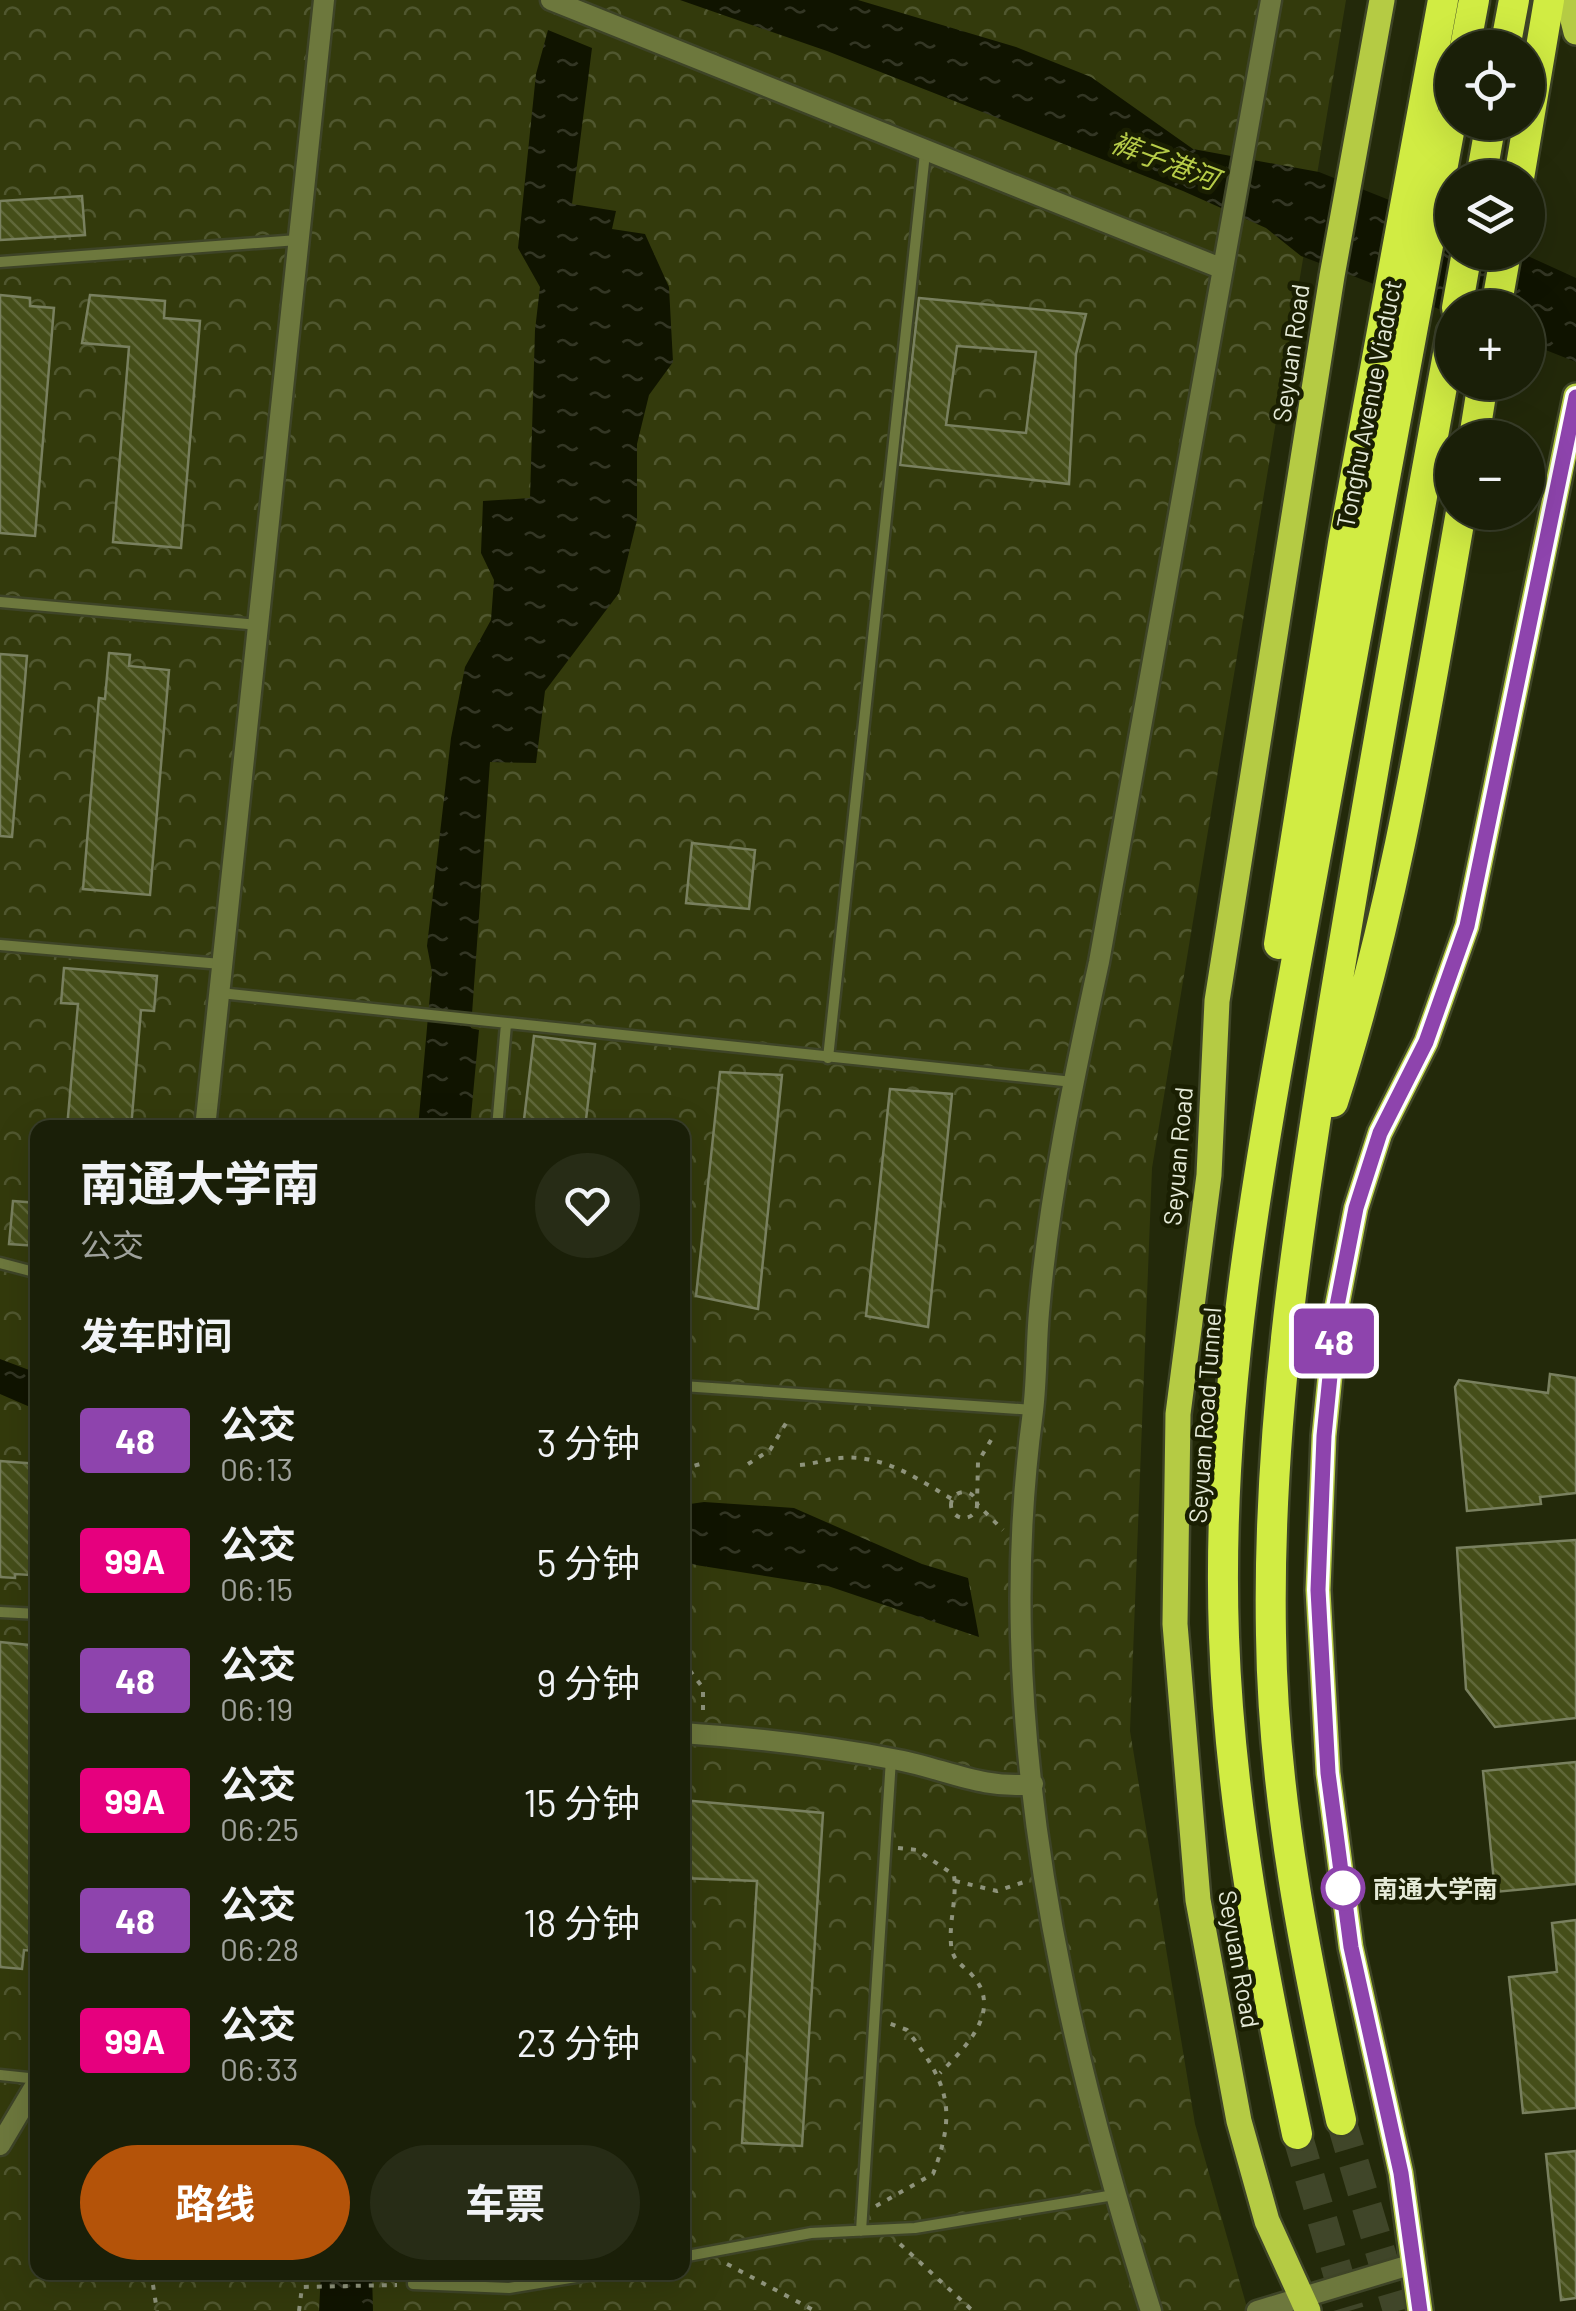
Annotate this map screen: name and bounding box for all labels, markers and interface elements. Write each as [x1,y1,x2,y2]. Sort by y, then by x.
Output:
map controls [1435,30,1545,530]
button: locate [1435,30,1545,140]
water label: 裤子港河 [1107,124,1228,198]
button: layers [1435,160,1545,270]
street label: Tonghu Avenue Viaduct [1329,277,1407,531]
street label: Seyuan Road [1265,282,1315,424]
button: + [1435,290,1545,400]
button: − [1435,420,1545,530]
street label: Seyuan Road [1156,1085,1198,1227]
text: 南通大学南 [80,1153,320,1211]
button: heart [535,1153,640,1258]
text: 公交 [80,1225,144,1263]
street label: Seyuan Road Tunnel [1181,1306,1227,1524]
line badge: 48 [1289,1308,1379,1374]
text: 发车时间 [80,1312,232,1358]
text: 48 [1314,1320,1354,1362]
text: 公交 [220,1400,296,1446]
text: 48 [115,1419,155,1461]
text: 3 分钟 [537,1419,640,1465]
text: 06:13 [220,1449,293,1487]
text: 公交 [220,1520,296,1566]
text: 99A [105,1539,165,1581]
text: 5 分钟 [537,1539,640,1585]
text: 06:15 [220,1569,293,1607]
text: 公交 [220,1640,296,1686]
text: 48 [115,1659,155,1701]
text: 9 分钟 [537,1659,640,1705]
text: 06:19 [220,1689,293,1727]
text: 公交 [220,1760,296,1806]
text: 99A [105,1779,165,1821]
text: 15 分钟 [524,1779,640,1825]
text: 06:25 [220,1809,299,1847]
marker: 南通大学南 [1322,1867,1364,1909]
place label: 南通大学南 [1373,1873,1498,1903]
text: 公交 [220,1880,296,1926]
street label: Seyuan Road [1213,1888,1267,2030]
text: 48 [115,1899,155,1941]
text: 18 分钟 [523,1899,640,1945]
text: 06:28 [220,1929,299,1967]
text: 公交 [220,2000,296,2046]
text: 99A [105,2019,165,2061]
text: 23 分钟 [517,2019,640,2065]
text: 06:33 [220,2049,298,2087]
button: 路线 [80,2145,350,2260]
button: 车票 [370,2145,640,2260]

